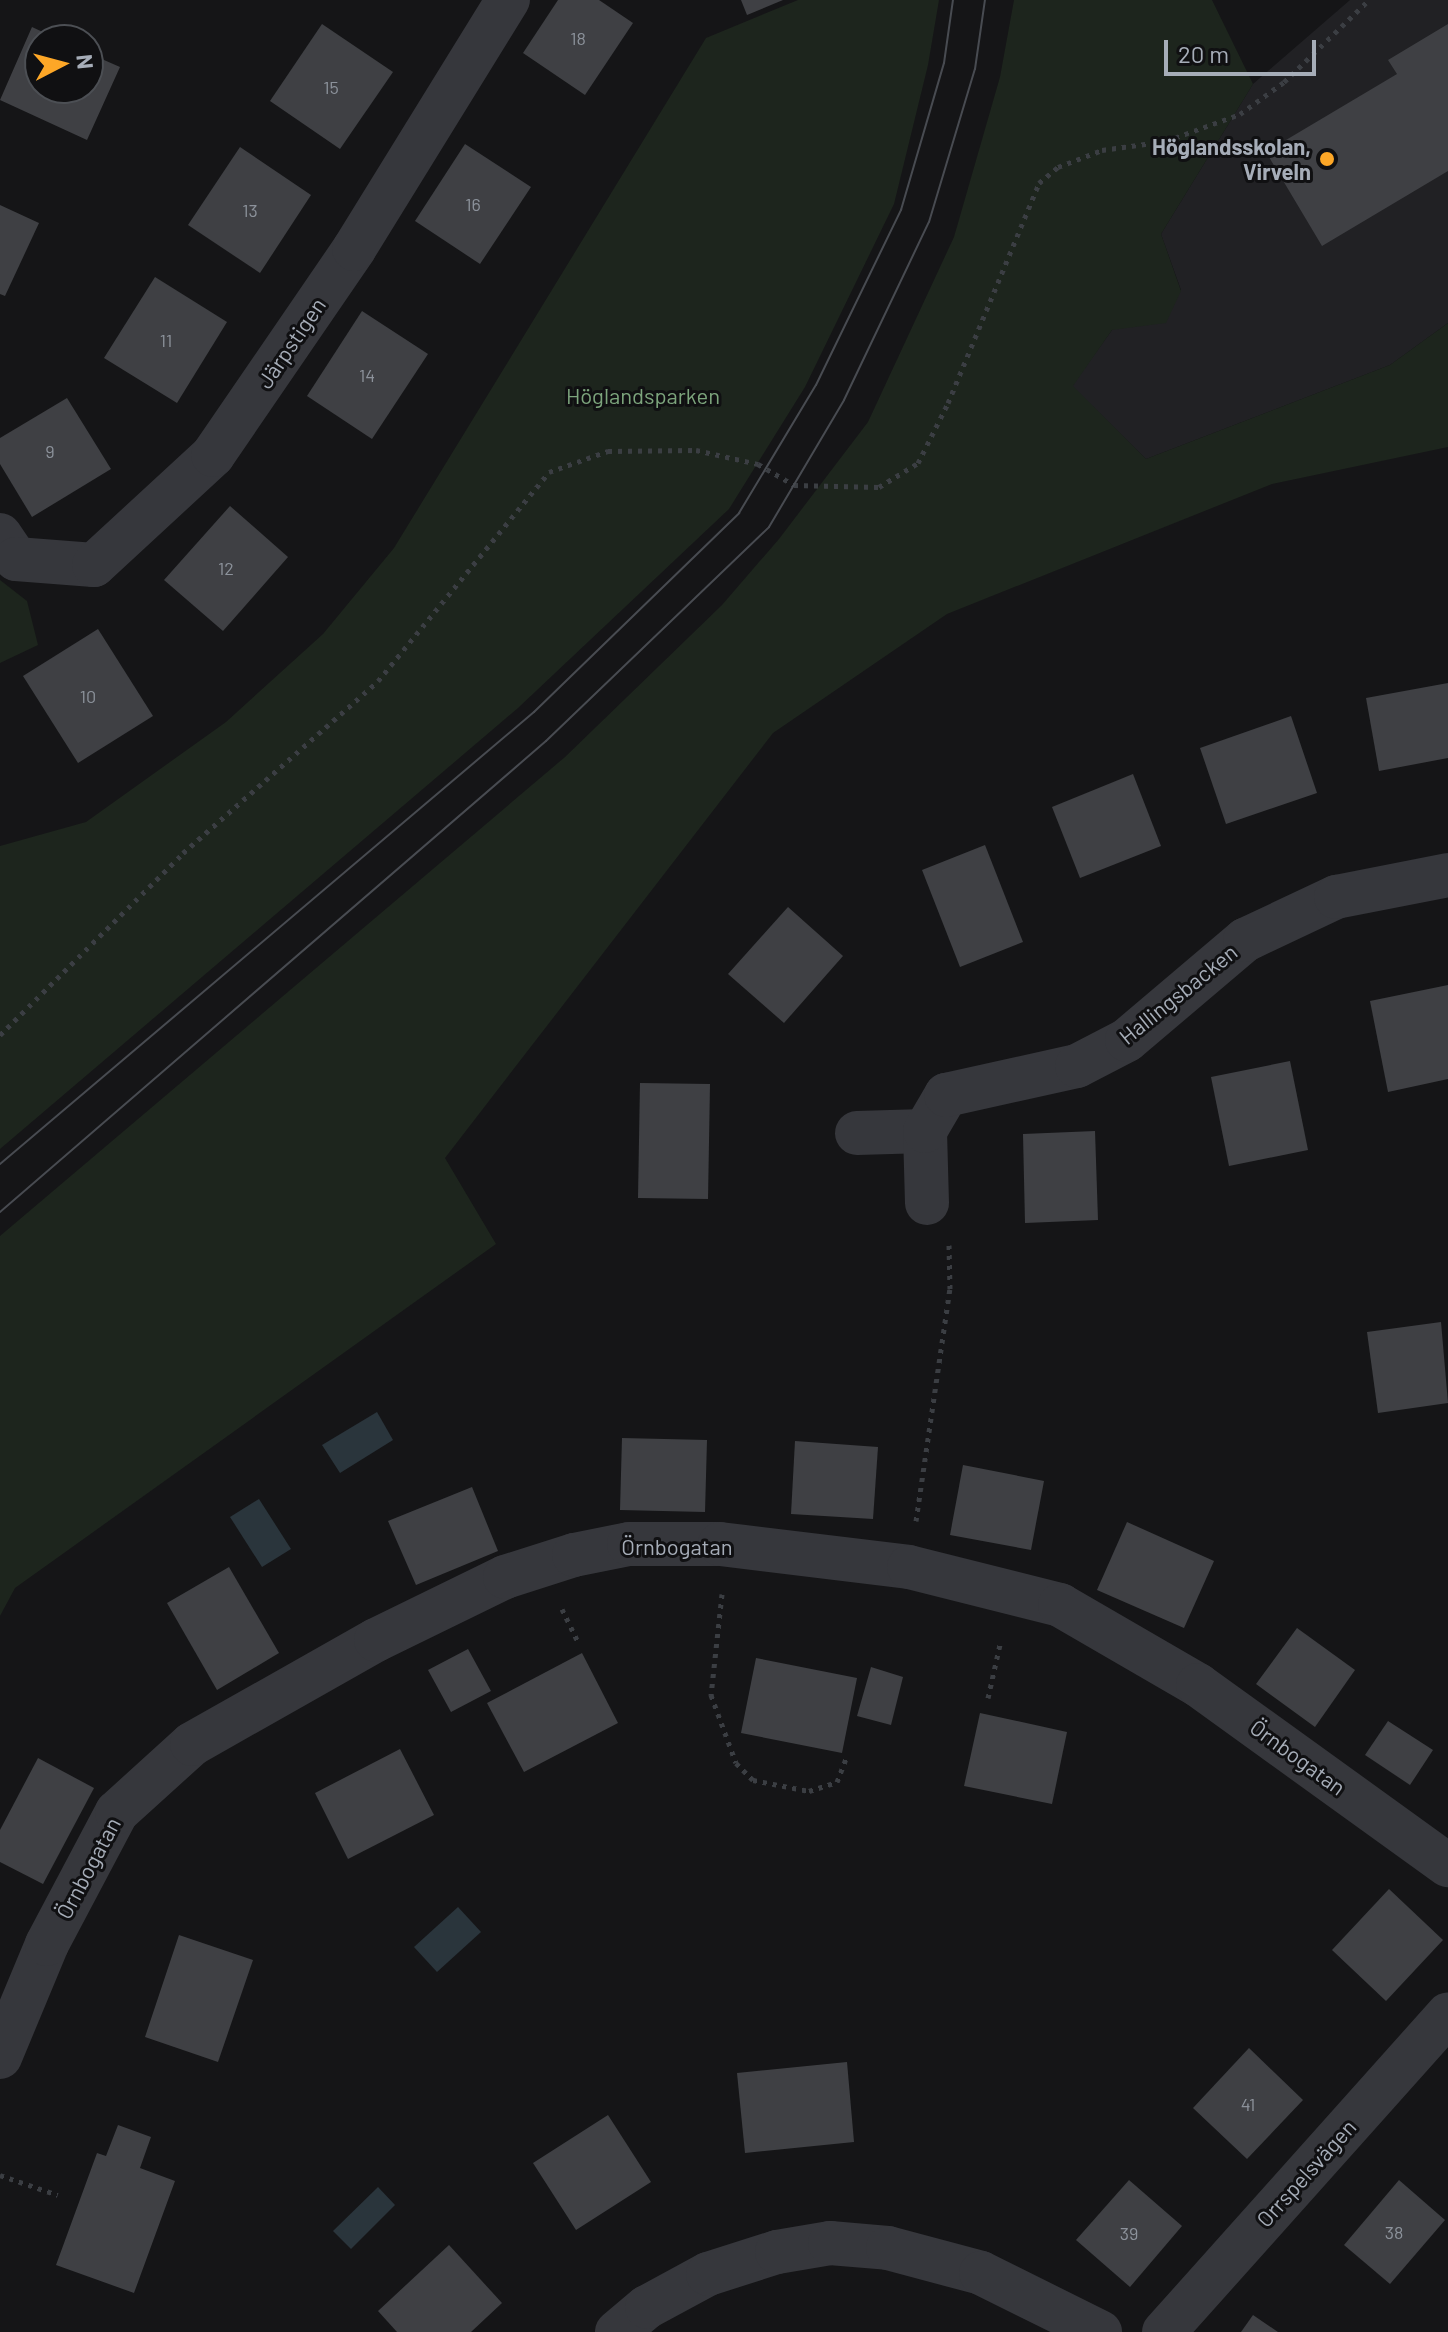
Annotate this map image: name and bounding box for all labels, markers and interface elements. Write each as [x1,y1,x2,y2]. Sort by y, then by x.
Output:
north arrow [24,24,104,104]
scale bar [1168,24,1320,74]
house number: 18 [570,27,586,49]
text: 20 m [1178,39,1229,68]
text: N [72,53,100,70]
house number: 15 [323,76,339,98]
place label: Höglandsskolan, Virveln [1152,133,1311,184]
marker: Höglandsskolan, Virveln [1318,150,1336,168]
house number: 16 [465,193,481,215]
house number: 13 [242,199,258,221]
street label: Järpstigen [251,293,331,393]
house number: 11 [160,329,172,351]
house number: 14 [359,364,375,386]
park label: Höglandsparken [566,383,720,409]
house number: 9 [45,440,55,462]
house number: 12 [218,557,234,579]
house number: 10 [80,685,96,707]
street label: Hallingsbacken [1114,938,1242,1050]
street label: Örnbogatan [621,1534,733,1560]
street label: Örnbogatan [1245,1714,1351,1800]
street label: Örnbogatan [50,1813,126,1923]
house number: 41 [1241,2093,1255,2115]
street label: Orrspelsvägen [1251,2114,1361,2232]
house number: 38 [1385,2221,1403,2243]
house number: 39 [1120,2222,1138,2244]

